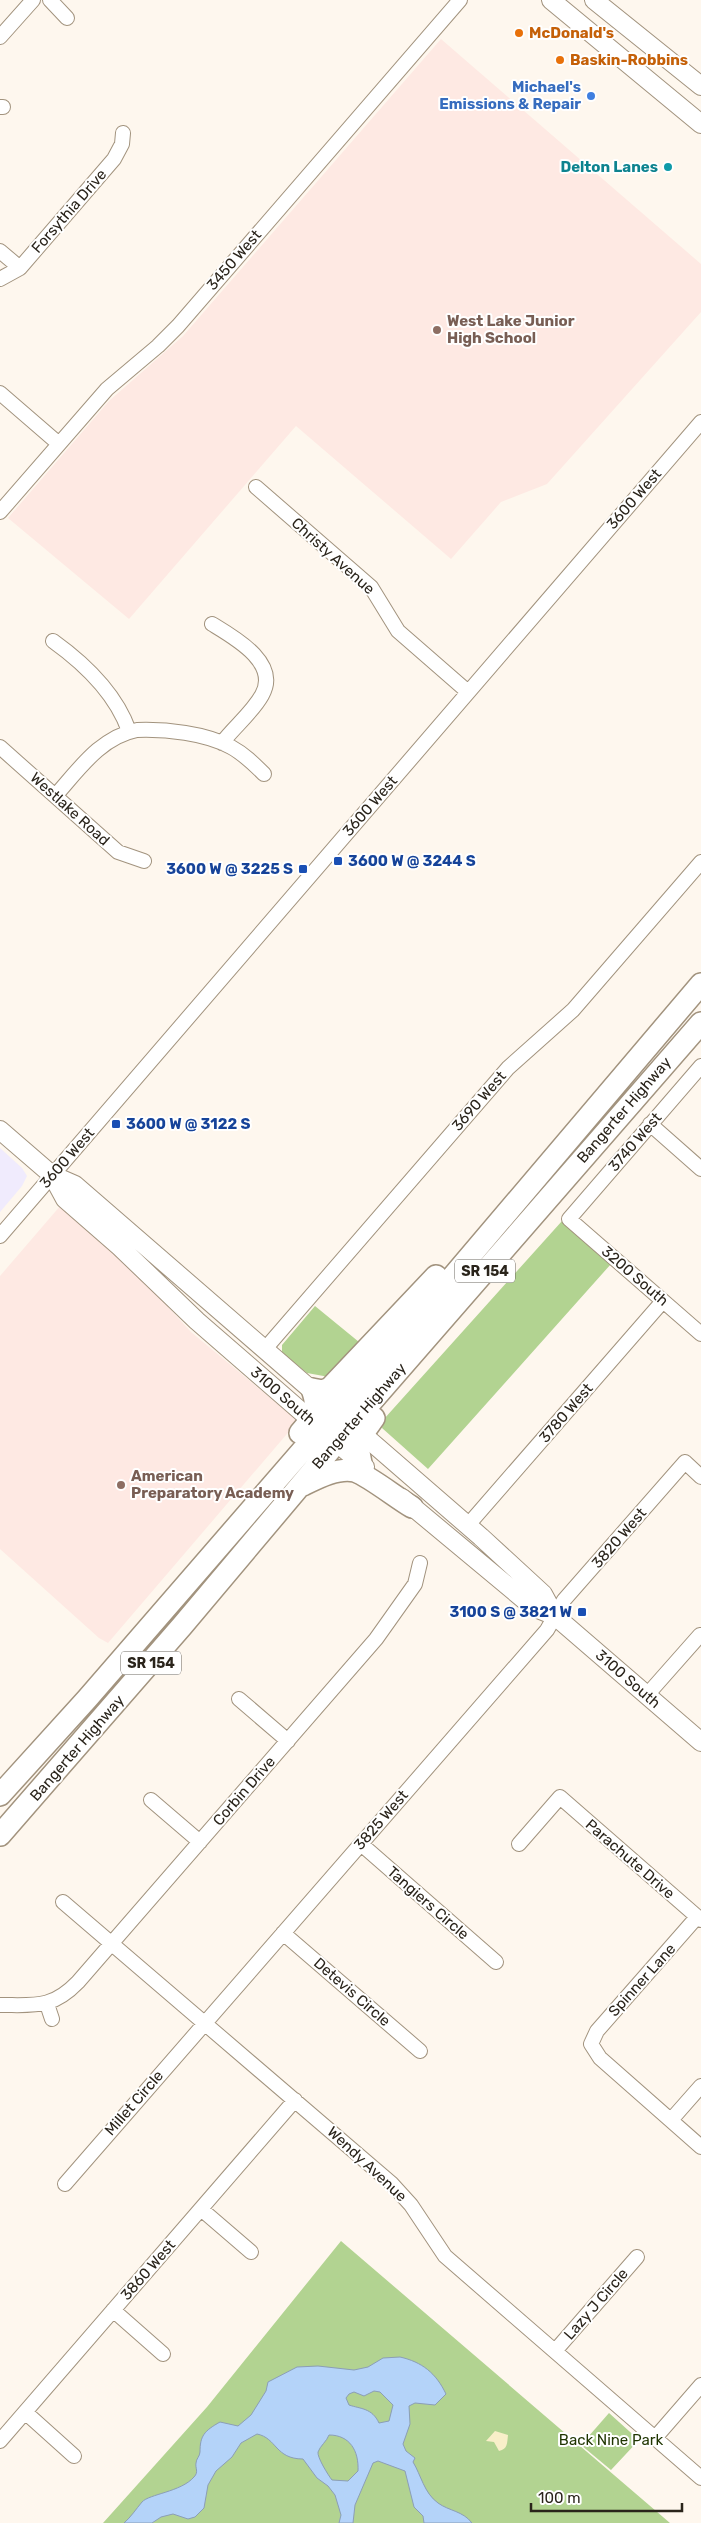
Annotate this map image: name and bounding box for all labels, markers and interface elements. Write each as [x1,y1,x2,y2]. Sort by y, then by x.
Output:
place label: McDonald's [529,24,614,42]
marker: McDonald's [513,27,525,39]
place label: Baskin-Robbins [570,51,688,69]
marker: Baskin-Robbins [554,54,566,66]
place label: Michael's Emissions & Repair [439,78,581,113]
marker: Michael's Emissions & Repair [585,90,597,102]
place label: Delton Lanes [560,158,658,176]
marker: Delton Lanes [662,161,674,173]
street label: Forsythia Drive [28,165,110,257]
street label: 3450 West [203,226,265,294]
place label: West Lake Junior High School [447,312,575,347]
marker: West Lake Junior High School [431,324,443,336]
street label: 3600 West [603,465,665,533]
street label: Christy Avenue [288,514,378,598]
street label: Westlake Road [27,769,113,849]
street label: 3600 West [339,772,401,840]
place label: 3600 W @ 3244 S [348,852,476,870]
marker: 3600 W @ 3244 S [332,855,344,867]
place label: 3600 W @ 3225 S [166,860,293,878]
marker: 3600 W @ 3225 S [297,863,309,875]
street label: Bangerter Highway [573,1053,675,1167]
street label: 3690 West [448,1067,510,1135]
street label: 3740 West [605,1109,666,1175]
place label: 3600 W @ 3122 S [126,1115,250,1133]
marker: 3600 W @ 3122 S [110,1118,122,1130]
street label: 3600 West [36,1124,98,1192]
street label: 3200 South [598,1242,672,1310]
road number: SR 154 [455,1260,515,1282]
street label: Bangerter Highway [308,1359,410,1473]
street label: 3100 South [247,1363,319,1429]
street label: 3780 West [535,1380,597,1446]
place label: American Preparatory Academy [131,1467,294,1502]
marker: American Preparatory Academy [115,1479,127,1491]
street label: 3820 West [588,1504,650,1572]
place label: 3100 S @ 3821 W [449,1603,572,1621]
marker: 3100 S @ 3821 W [576,1606,588,1618]
street label: 3100 South [592,1646,664,1712]
road number: SR 154 [121,1652,181,1675]
street label: Bangerter Highway [26,1691,128,1805]
street label: Corbin Drive [209,1753,279,1829]
street label: 3825 West [350,1786,412,1854]
street label: Parachute Drive [582,1815,678,1903]
street label: Tangiers Circle [384,1863,472,1943]
street label: Spinner Lane [605,1940,679,2020]
street label: Detevis Circle [310,1954,394,2030]
street label: Millet Circle [101,2067,167,2139]
street label: Wendy Avenue [324,2123,410,2205]
street label: 3860 West [117,2236,179,2304]
street label: Lazy J Circle [560,2265,632,2343]
park label: Back Nine Park [559,2431,663,2449]
scale bar [531,2480,682,2512]
text: 100 m [538,2489,580,2507]

